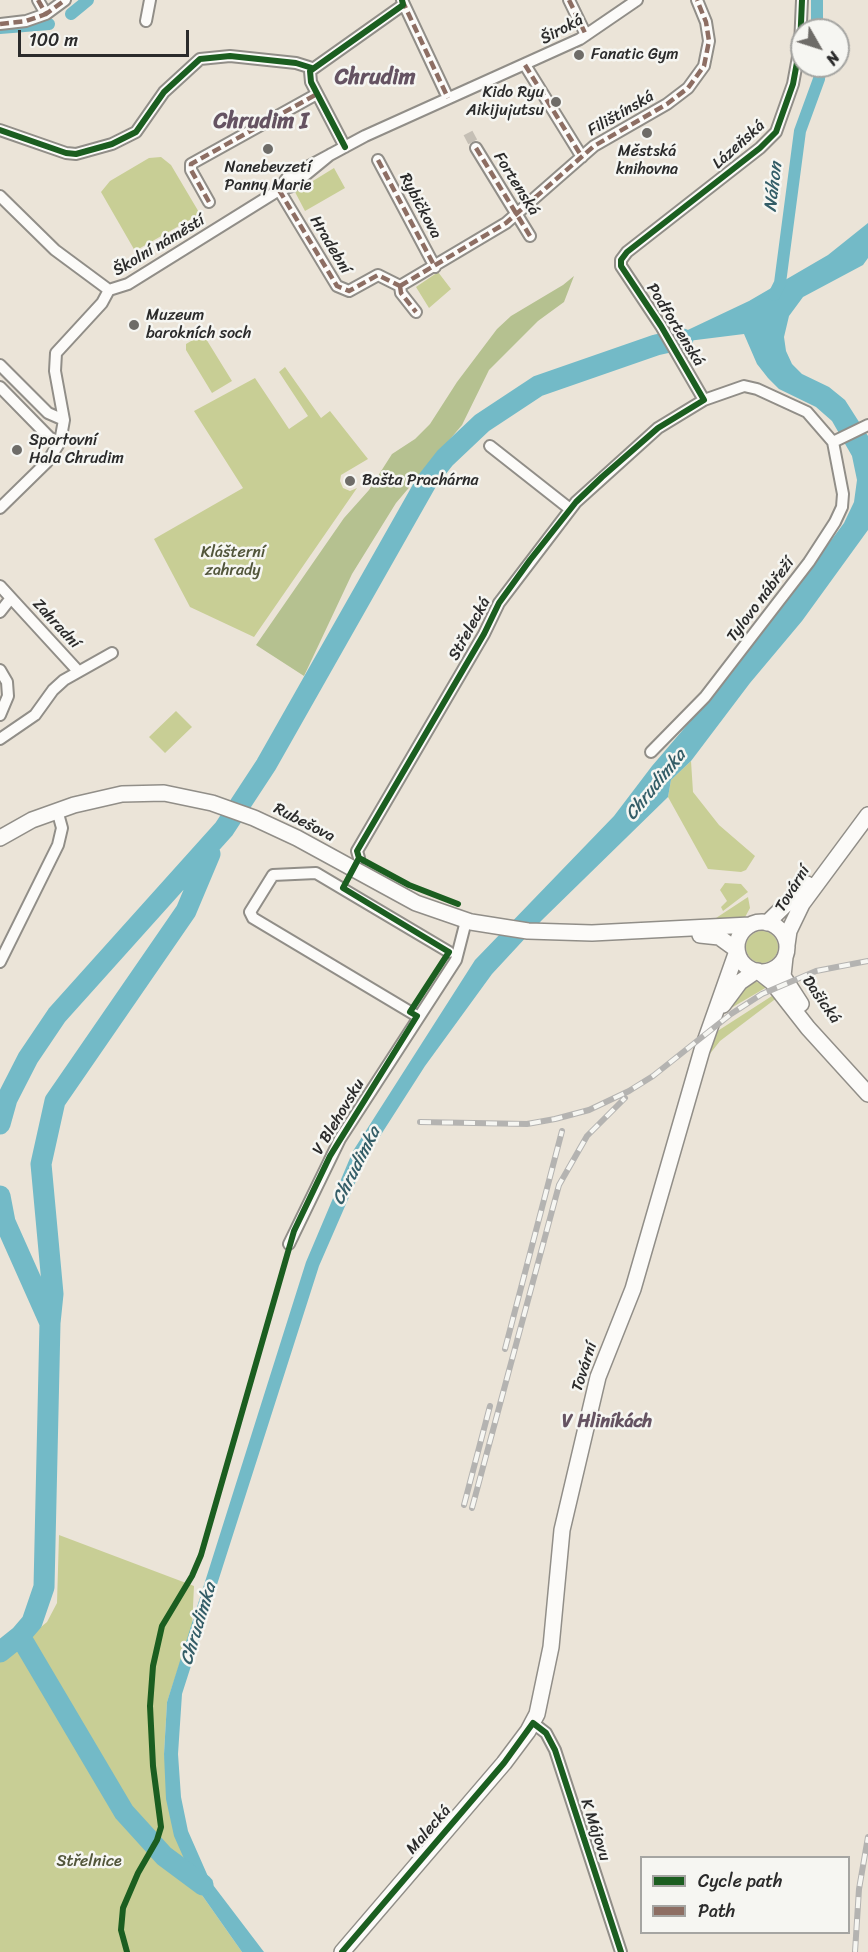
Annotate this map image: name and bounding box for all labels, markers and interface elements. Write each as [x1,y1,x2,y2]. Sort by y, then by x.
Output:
street label: Široká [537,11,587,49]
scale bar [21,18,192,56]
north arrow [790,18,850,78]
text: 100 m [29,24,78,56]
place label: Fanatic Gym [591,45,679,65]
text: N [818,45,848,72]
marker: Fanatic Gym [572,48,586,62]
district label: Chrudim [335,65,415,91]
place label: Kido Ryu Aikijujutsu [466,83,544,121]
street label: Filištínská [584,87,658,141]
marker: Kido Ryu Aikijujutsu [549,95,563,109]
district label: Chrudim I [213,109,309,135]
street label: Lázeňská [709,117,769,173]
marker: Městská knihovna [640,126,654,140]
marker: Nanebevzetí Panny Marie [261,142,275,156]
place label: Městská knihovna [616,142,678,180]
street label: Fortenská [489,149,543,219]
place label: Nanebevzetí Panny Marie [224,158,312,196]
water label: Náhon [760,161,788,213]
street label: Rybičkova [395,170,445,242]
street label: Školní náměstí [110,211,208,281]
street label: Hradební [305,213,355,277]
street label: Podfortenská [642,280,708,370]
place label: Muzeum barokních soch [146,306,251,344]
marker: Muzeum barokních soch [127,318,141,332]
place label: Sportovní Hala Chrudim [29,431,124,469]
marker: Sportovní Hala Chrudim [10,443,24,457]
place label: Bašta Prachárna [362,471,479,491]
marker: Bašta Prachárna [343,474,357,488]
park label: Klášterní zahrady [201,543,265,581]
street label: Tylovo nábřeží [723,554,799,646]
street label: Střelecká [445,594,495,664]
street label: Zahradní [28,595,84,653]
water label: Chrudimka [621,745,691,825]
street label: Rubešova [270,799,338,847]
street label: Tovární [771,862,815,916]
street label: Dašická [798,972,844,1028]
street label: V Blehovsku [309,1076,369,1158]
water label: Chrudimka [328,1123,386,1209]
street label: Tovární [568,1340,602,1394]
district label: V Hliníkách [562,1411,652,1433]
water label: Chrudimka [176,1580,222,1668]
street label: K Májovu [576,1796,614,1864]
street label: Malecká [403,1802,455,1858]
park label: Střelnice [56,1852,122,1872]
legend [640,1856,850,1934]
text: Cycle path [698,1865,782,1897]
text: Path [698,1895,735,1927]

